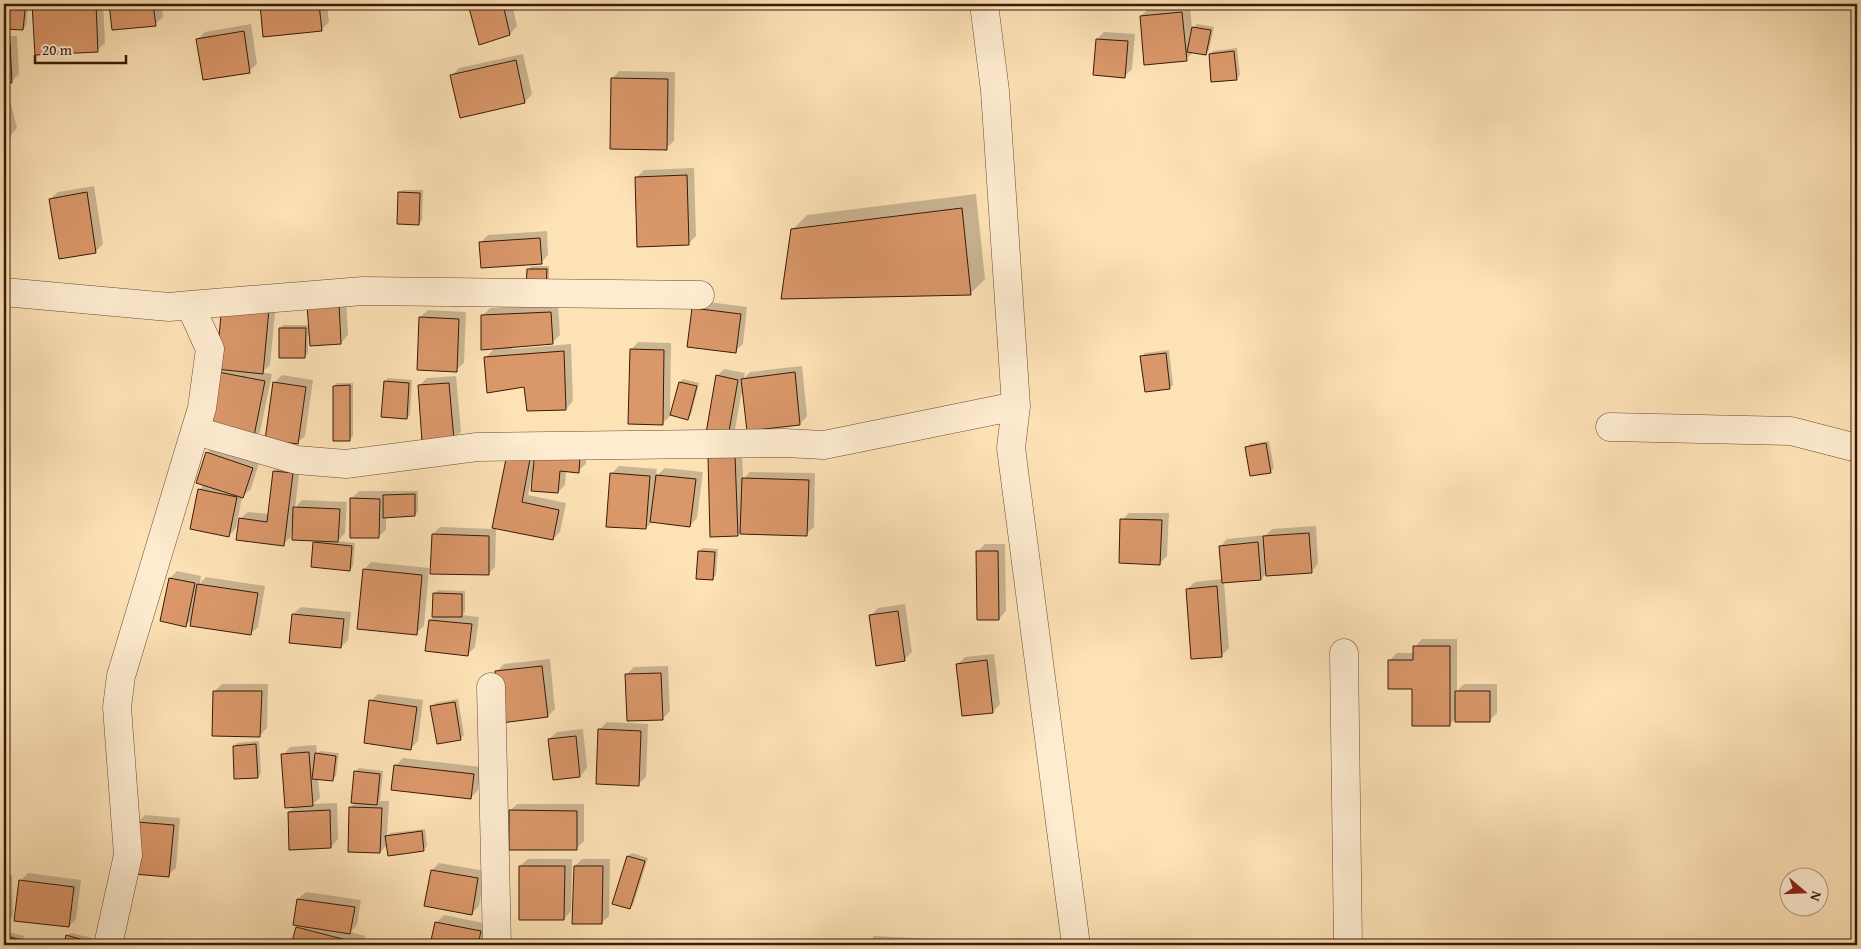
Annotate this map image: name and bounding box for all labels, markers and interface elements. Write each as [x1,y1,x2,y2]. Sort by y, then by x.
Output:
scale bar [35,32,126,64]
text: 20 m [42,39,73,60]
north arrow [1778,866,1828,916]
text: N [1805,889,1827,905]

